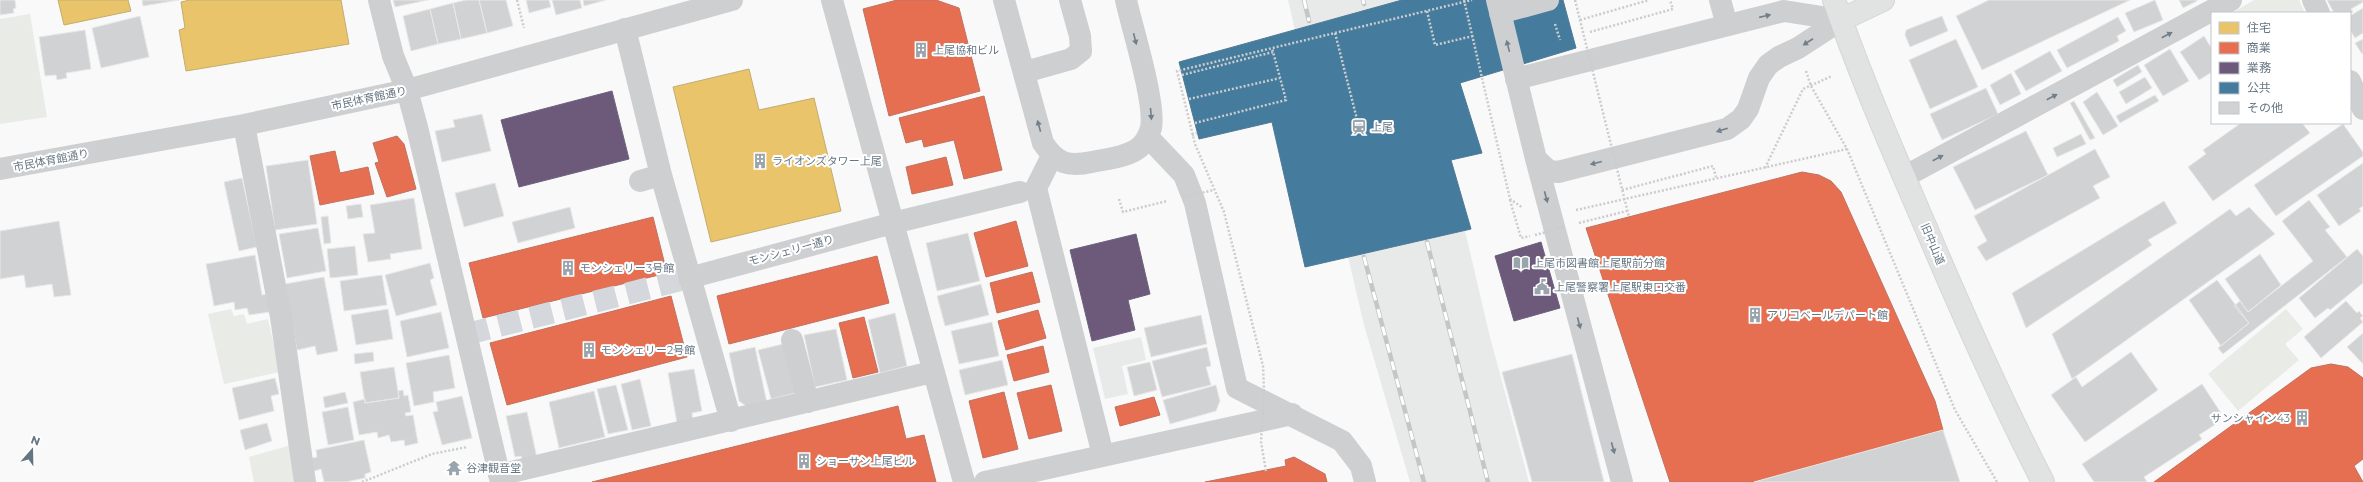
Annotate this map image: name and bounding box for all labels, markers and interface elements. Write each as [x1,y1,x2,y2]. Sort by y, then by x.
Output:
one-way arrow [1759,12,1771,18]
legend [2211,12,2351,124]
text: 住宅 [2247,20,2271,35]
one-way arrow [2161,31,2173,38]
one-way arrow [1132,33,1138,45]
one-way arrow [1803,38,1813,46]
one-way arrow [1505,40,1511,52]
text: 商業 [2247,40,2271,55]
building icon: 上尾協和ビル [912,41,930,59]
place label: 上尾協和ビル [933,43,999,57]
text: 業務 [2247,60,2271,75]
text: 公共 [2247,80,2271,95]
street label: 市民体育館通り [330,83,408,113]
one-way arrow [2047,93,2058,100]
text: その他 [2247,100,2283,115]
one-way arrow [1147,108,1154,120]
station icon: 上尾 [1350,118,1368,136]
one-way arrow [1036,120,1042,132]
place label: 上尾 [1371,120,1393,134]
one-way arrow [1715,127,1727,133]
street label: 市民体育館通り [12,146,90,174]
building icon: ライオンズタワー上尾 [751,152,769,170]
place label: ライオンズタワー上尾 [772,154,882,168]
one-way arrow [1932,155,1944,162]
one-way arrow [1590,160,1602,166]
one-way arrow [1543,191,1549,203]
street label: 旧中山道 [1918,221,1948,267]
street label: モンシェリー通り [747,232,835,268]
library icon: 上尾市図書館上尾駅前分館 [1512,254,1530,272]
place label: 上尾市図書館上尾駅前分館 [1533,256,1665,270]
building icon: モンシェリー3号館 [559,259,577,277]
place label: モンシェリー3号館 [580,261,674,275]
public building icon: 上尾警察署上尾駅東口交番 [1533,278,1551,296]
place label: 上尾警察署上尾駅東口交番 [1554,280,1686,294]
building icon: アリコベールデパート館 [1746,306,1764,324]
place label: アリコベールデパート館 [1767,308,1888,322]
one-way arrow [1577,316,1583,329]
building icon: モンシェリー2号館 [580,341,598,359]
place label: モンシェリー2号館 [601,343,695,357]
building icon: サンシャイン43 [2293,409,2311,427]
place label: サンシャイン43 [2211,411,2290,425]
north arrow [12,430,52,470]
text: N [29,433,42,449]
one-way arrow [1610,442,1616,454]
building icon: ショーサン上尾ビル [795,452,813,470]
place label: ショーサン上尾ビル [816,454,915,468]
temple icon: 谷津観音堂 [445,459,463,477]
place label: 谷津観音堂 [466,461,521,475]

